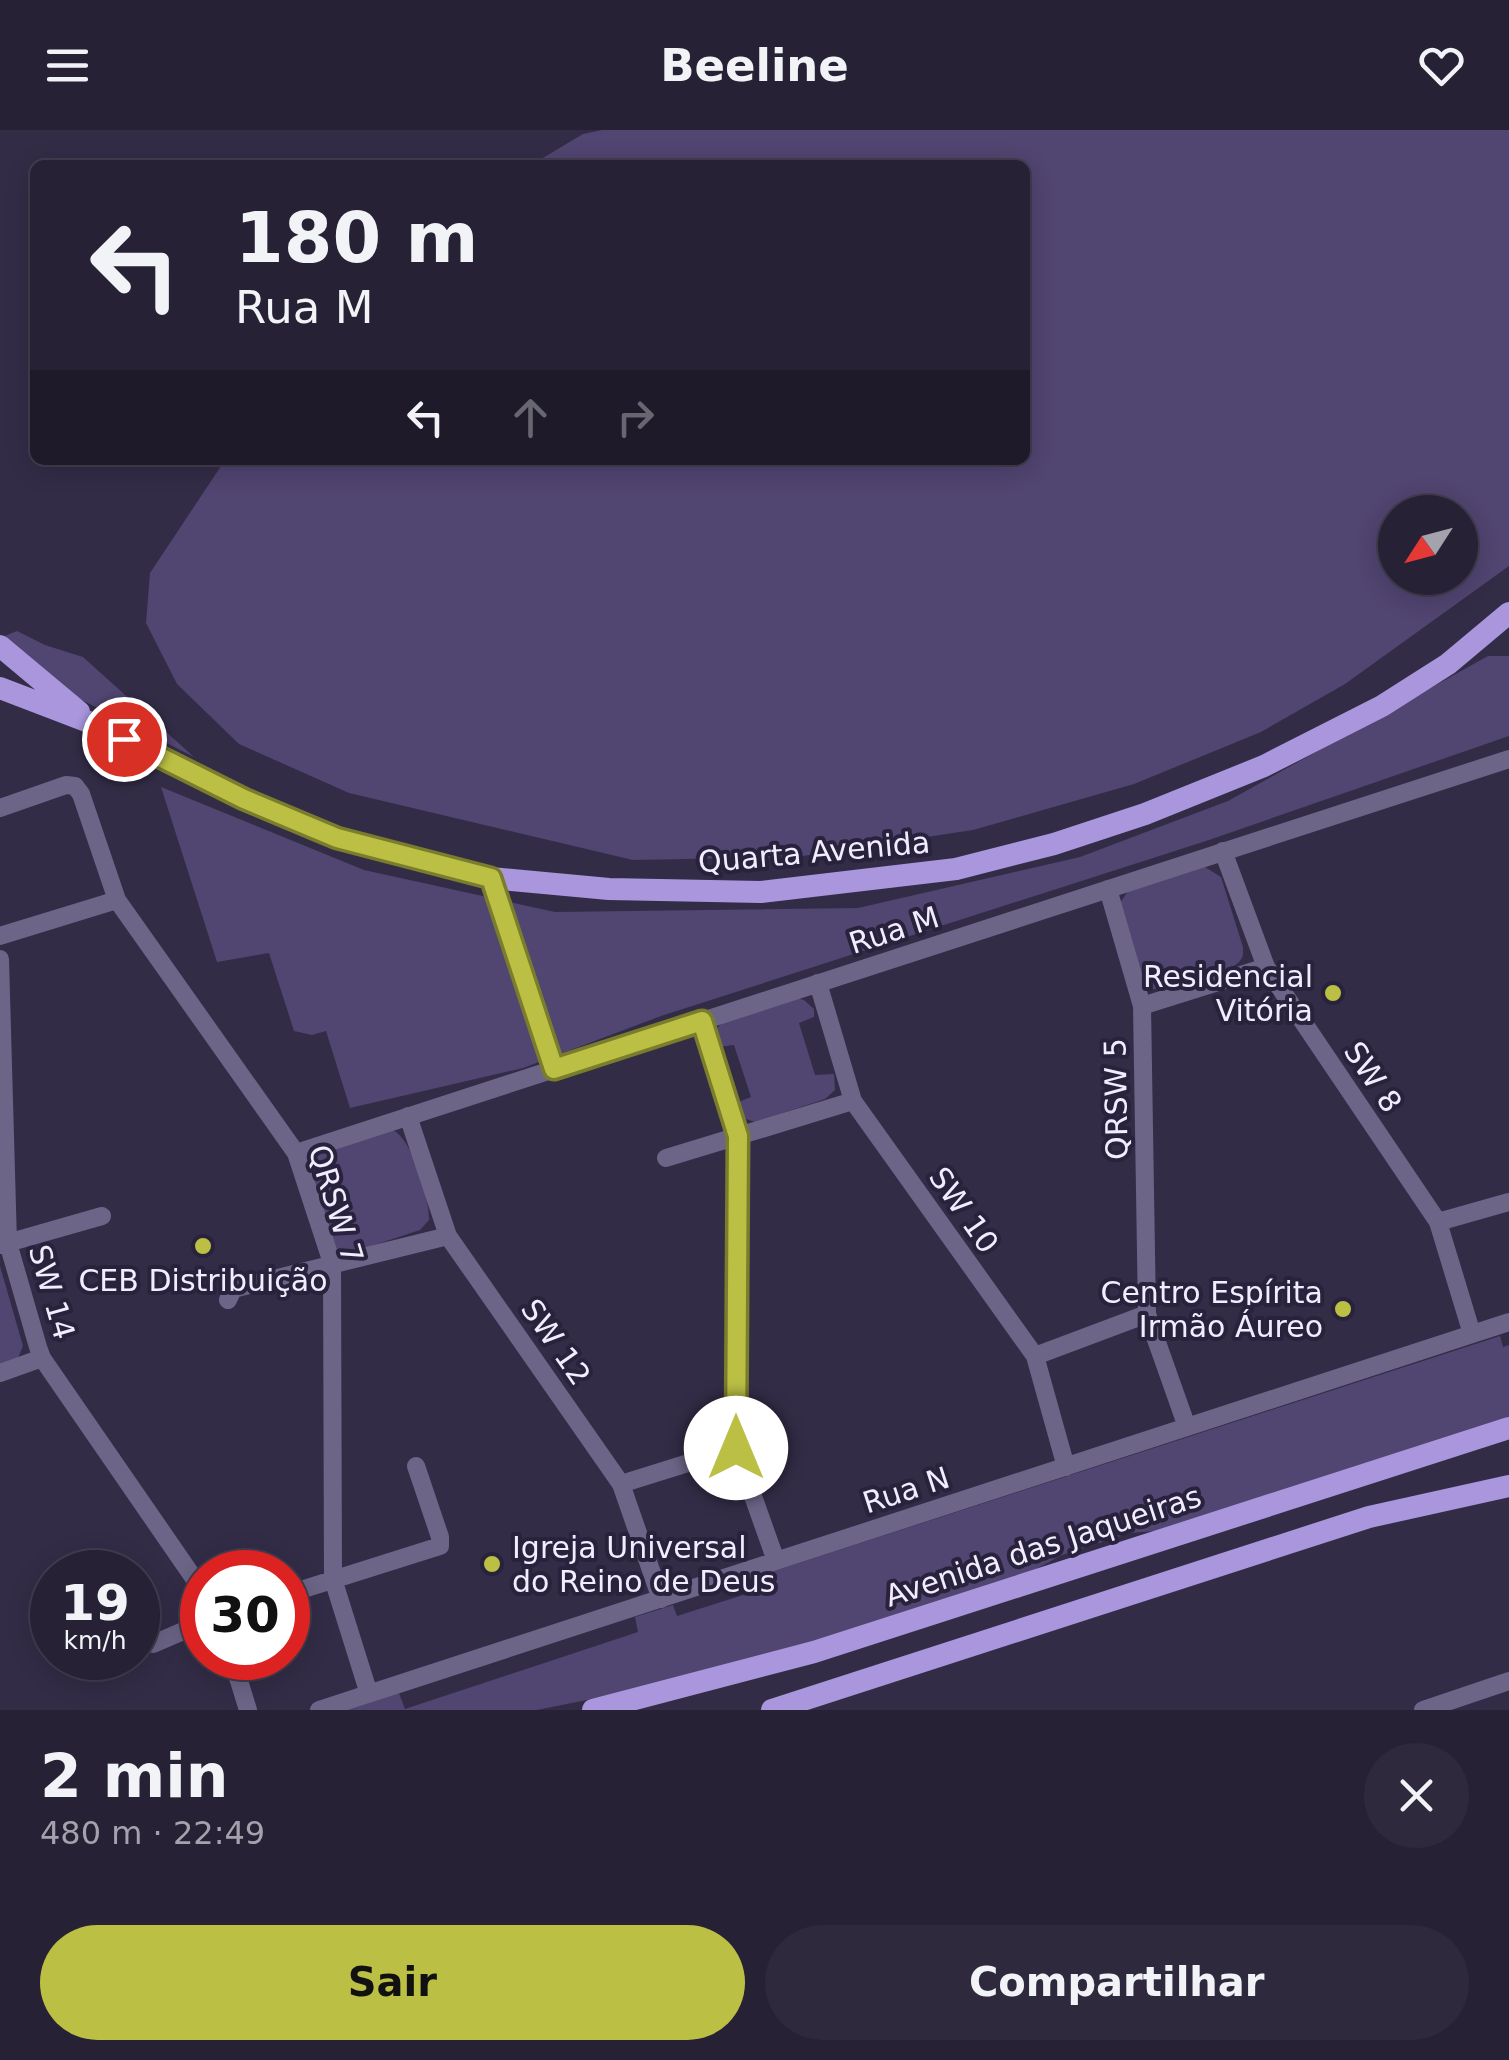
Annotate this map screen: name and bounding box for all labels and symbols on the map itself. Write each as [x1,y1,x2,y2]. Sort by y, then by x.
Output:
north arrow [1378,495,1478,595]
pin [82,697,167,782]
street label: Quarta Avenida [697,824,931,880]
street label: Rua M [845,899,943,961]
place label: Residencial Vitória [1143,959,1313,1028]
marker: Residencial Vitória [1322,982,1344,1004]
street label: SW 8 [1337,1035,1409,1119]
street label: QRSW 5 [1097,1038,1135,1160]
street label: QRSW 7 [301,1141,371,1267]
street label: SW 10 [922,1160,1006,1260]
marker: CEB Distribuição [192,1235,214,1257]
street label: SW 14 [22,1241,82,1343]
place label: CEB Distribuição [78,1263,328,1298]
place label: Centro Espírita Irmão Áureo [1100,1275,1323,1344]
street label: SW 12 [514,1292,598,1392]
marker: Centro Espírita Irmão Áureo [1332,1298,1354,1320]
position arrow [684,1396,788,1500]
street label: Rua N [858,1460,954,1520]
street label: Avenida das Jaqueiras [881,1478,1205,1614]
place label: Igreja Universal do Reino de Deus [512,1530,775,1599]
speed limit sign: 30 [180,1550,310,1680]
marker: Igreja Universal do Reino de Deus [481,1553,503,1575]

